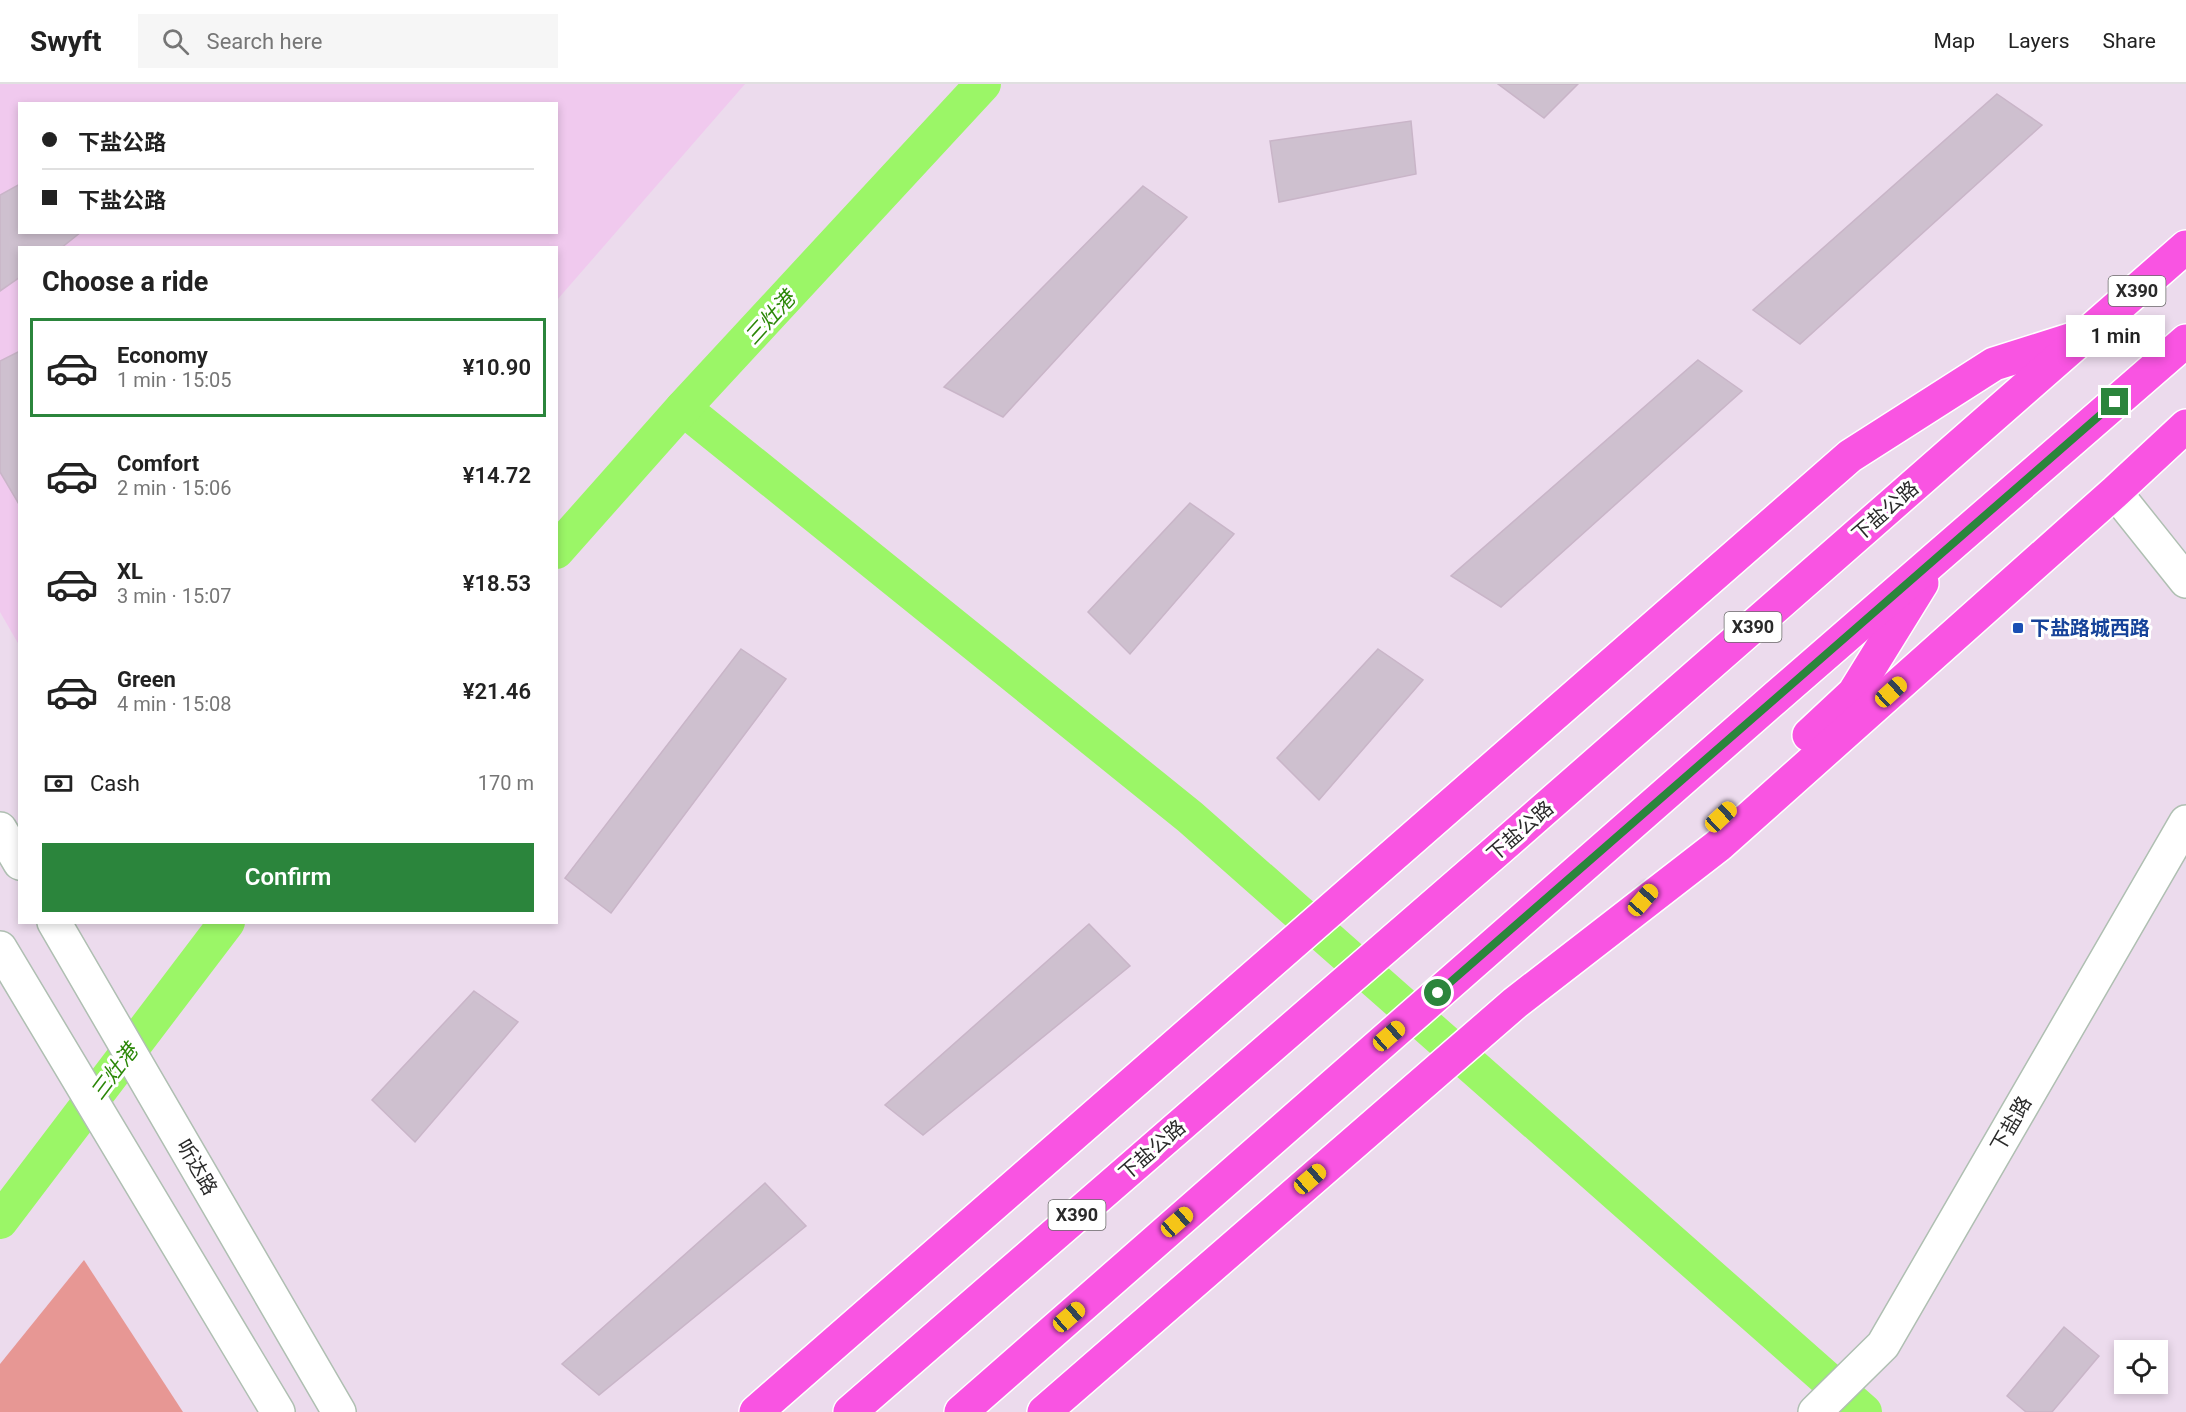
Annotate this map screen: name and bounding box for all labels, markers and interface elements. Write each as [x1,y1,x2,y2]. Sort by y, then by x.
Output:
search box [138,14,558,68]
text: Swyft [30,25,102,58]
icon: search [159,25,192,58]
text: Search here [207,29,322,54]
text: Map [1933,29,1975,53]
text: Layers [2008,29,2069,53]
text: Share [2102,29,2156,53]
text: 下盐公路 [78,130,166,155]
text: 下盐公路 [78,188,166,213]
text: Choose a ride [42,266,208,298]
road number: X390 [2108,276,2166,306]
water label: 三灶港 [740,284,802,349]
callout: 1 min [2066,315,2164,357]
text: 1 min [2090,324,2141,348]
icon: car [45,341,99,395]
text: Economy [117,343,208,368]
text: ¥10.90 [463,355,531,380]
text: 1 min · 15:05 [117,368,232,392]
route end [2101,388,2128,415]
icon: car [45,449,99,503]
text: Comfort [117,451,199,476]
text: ¥14.72 [463,463,531,488]
text: 2 min · 15:06 [117,476,232,500]
street label: 下盐公路 [1847,476,1923,546]
icon: car [45,557,99,611]
text: XL [117,559,143,584]
text: ¥18.53 [463,571,531,596]
text: 3 min · 15:07 [117,584,232,608]
road number: X390 [1724,612,1782,642]
place label: 下盐路城西路 [2030,616,2150,640]
marker: 下盐路城西路 [2011,621,2025,635]
icon: car [45,665,99,719]
text: Green [117,667,176,692]
car [1872,673,1910,711]
text: ¥21.46 [463,679,531,704]
text: 4 min · 15:08 [117,692,232,716]
icon: cash [42,767,75,800]
text: Cash [90,771,140,796]
text: 170 m [478,771,534,795]
street label: 下盐公路 [1482,796,1558,866]
car [1702,798,1740,836]
button: Confirm [42,843,534,912]
car [1624,881,1662,919]
route start [1424,979,1451,1006]
car [1370,1017,1408,1055]
water label: 三灶港 [85,1037,144,1104]
street label: 下盐路 [1986,1092,2036,1156]
street label: 下盐公路 [1114,1115,1190,1185]
street label: 听达路 [172,1135,222,1199]
car [1291,1160,1329,1198]
road number: X390 [1048,1200,1106,1230]
car [1158,1203,1196,1241]
car [1050,1298,1088,1336]
map controls [2114,1340,2168,1394]
button: locate [2114,1340,2168,1394]

